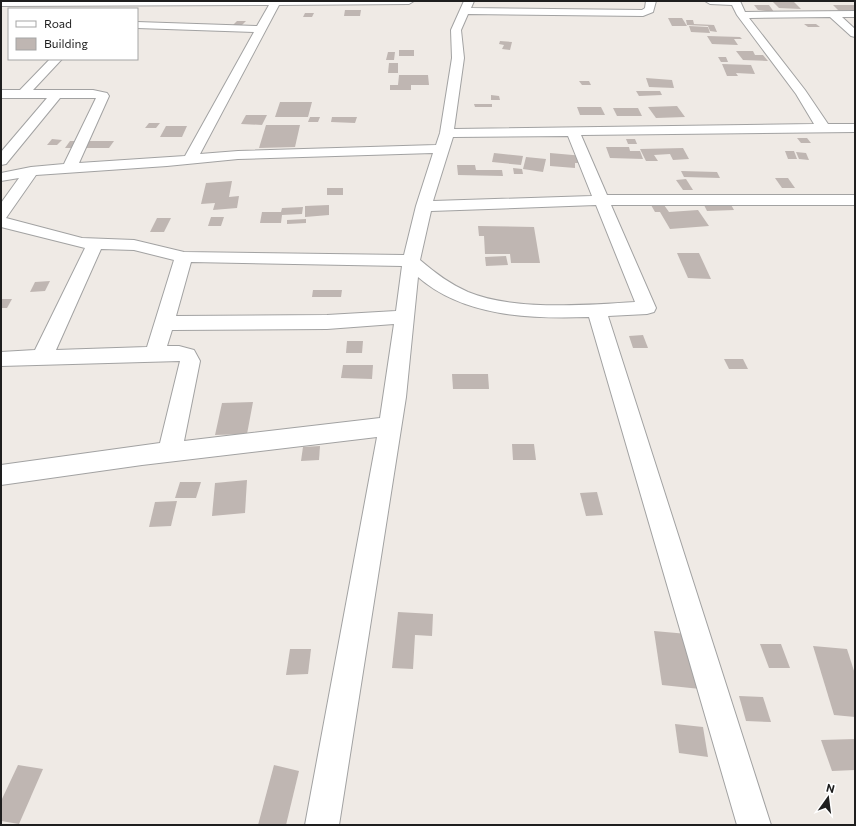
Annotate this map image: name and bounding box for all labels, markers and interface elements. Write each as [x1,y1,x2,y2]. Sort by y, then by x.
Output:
legend [8,8,138,60]
text: Road [44,16,72,30]
text: Building [44,36,88,50]
north arrow [808,778,848,818]
text: N [825,781,836,795]

